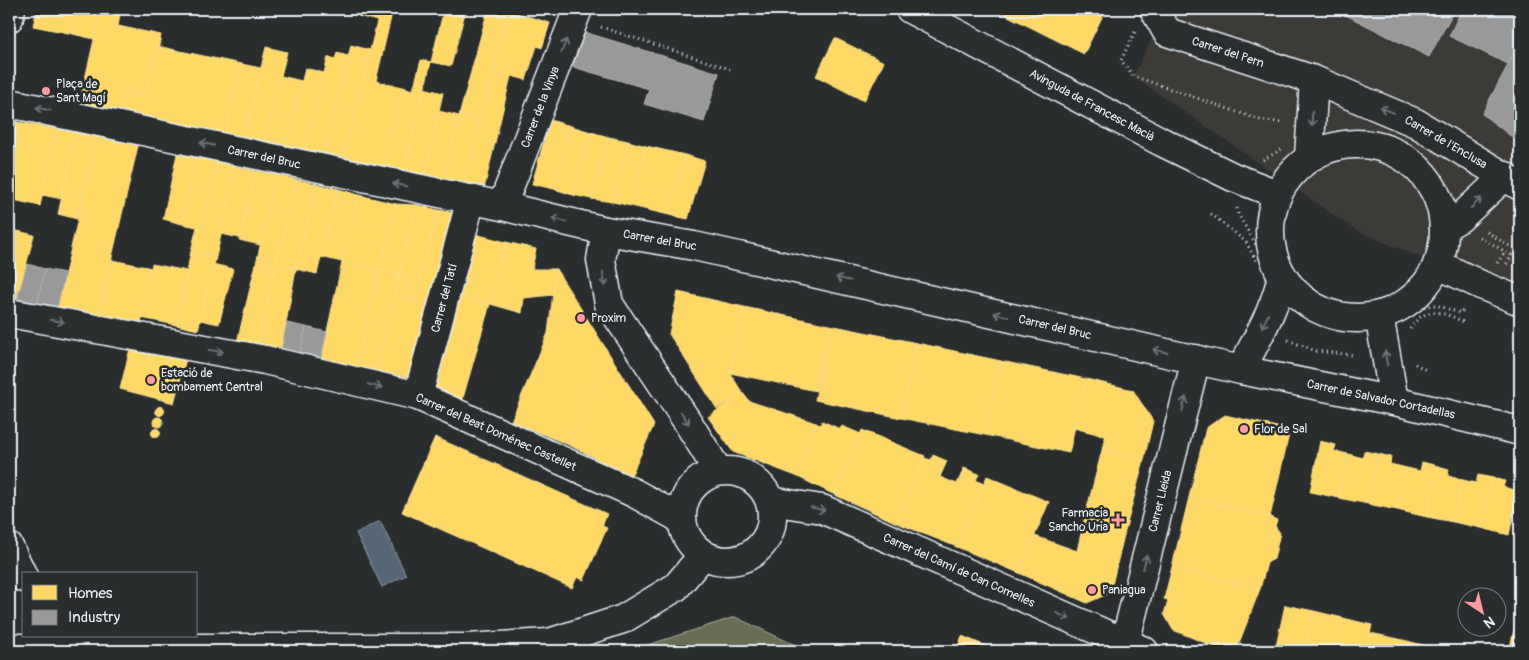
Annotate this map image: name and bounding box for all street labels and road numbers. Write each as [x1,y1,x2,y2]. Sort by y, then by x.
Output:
street label: Carrer del Pern [1190,34,1266,71]
street label: Carrer de la Vinya [518,64,563,150]
street label: Avinguda de Francesc Macià [1027,66,1157,145]
street label: Carrer de l'Enclusa [1402,113,1490,172]
street label: Carrer del Bruc [226,142,302,173]
street label: Carrer del Bruc [622,227,698,254]
street label: Carrer del Tatí [428,262,461,334]
street label: Carrer del Bruc [1017,312,1093,343]
street label: Carrer de Salvador Cortadellas [1305,376,1457,423]
street label: Carrer del Beat Doménec Castellet [413,390,579,475]
street label: Carrer Lleida [1146,468,1176,534]
street label: Carrer del Camí de Can Comelles [881,530,1038,611]

